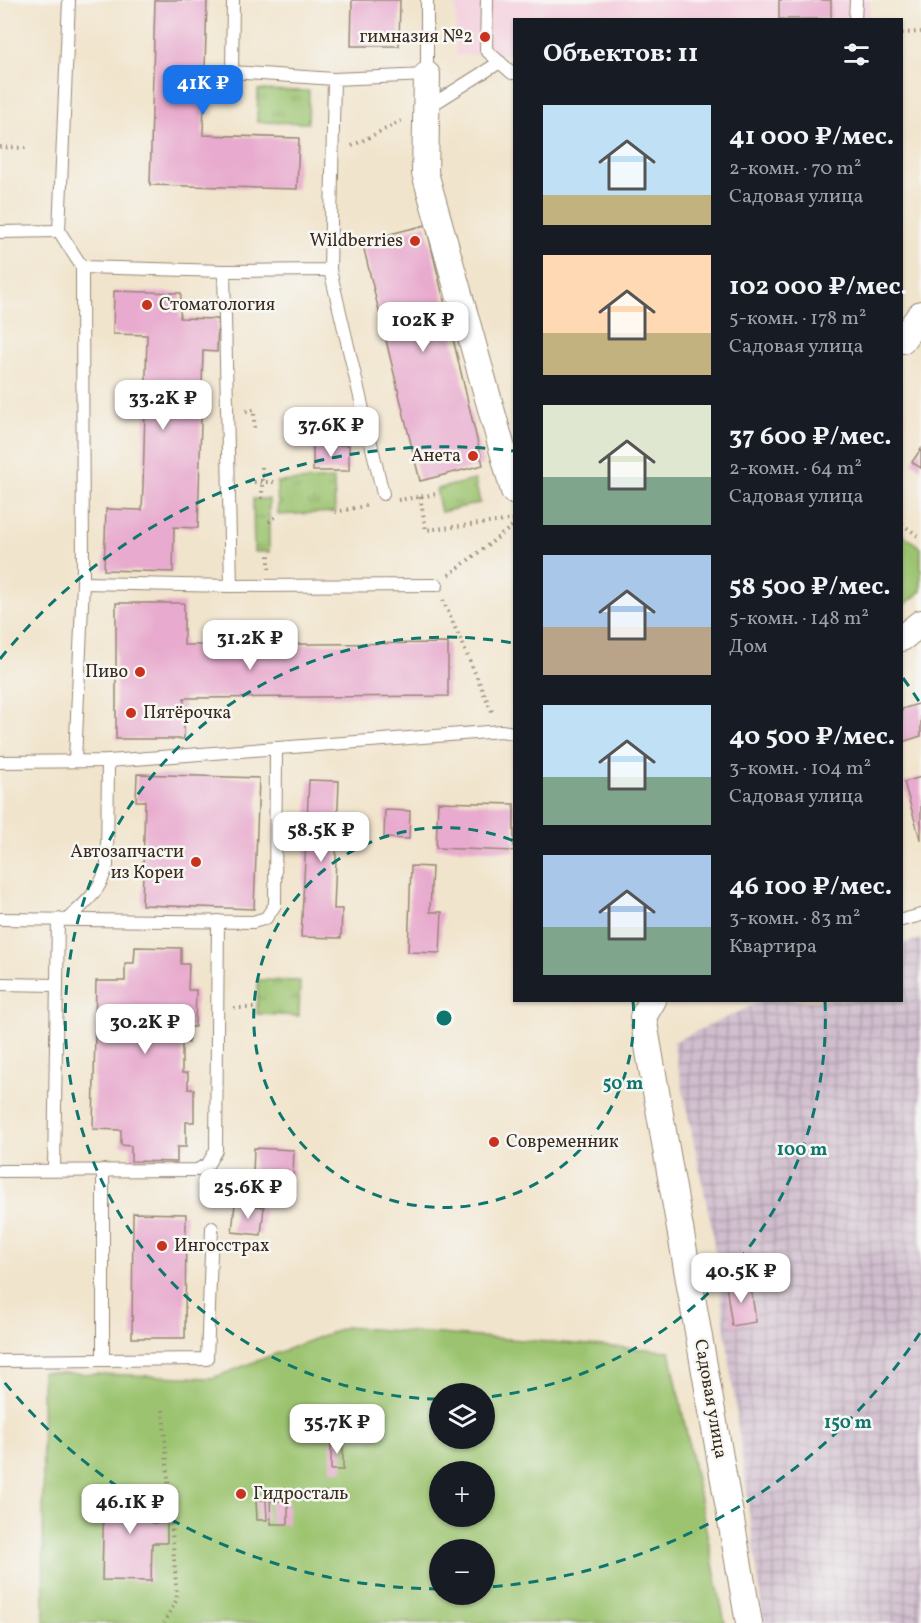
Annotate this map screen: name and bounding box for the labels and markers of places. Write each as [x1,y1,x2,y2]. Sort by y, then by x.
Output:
place label: гимназия №2 [360,25,473,50]
marker: гимназия №2 [478,30,492,44]
pin: 41K ₽ [161,65,245,116]
place label: Wildberries [309,229,403,254]
marker: Wildberries [408,234,422,248]
place label: Стоматология [159,293,275,318]
marker: Стоматология [140,298,154,312]
pin: 102K ₽ [374,302,472,353]
pin: 33.2K ₽ [108,380,218,431]
pin: 37.6K ₽ [276,407,386,458]
place label: Анета [411,444,461,469]
marker: Анета [466,449,480,463]
pin: 31.2K ₽ [195,620,305,671]
place label: Пиво [85,660,128,685]
marker: Пиво [133,665,147,679]
place label: Пятёрочка [143,701,231,726]
marker: Пятёрочка [124,706,138,720]
pin: 58.5K ₽ [266,812,376,863]
place label: Автозапчасти из Кореи [70,840,184,886]
marker: Автозапчасти из Кореи [189,855,203,869]
pin: 30.2K ₽ [90,1004,200,1055]
centre of rings [434,1008,454,1028]
place label: Современник [506,1130,619,1155]
marker: Современник [487,1135,501,1149]
pin: 25.6K ₽ [193,1169,303,1220]
place label: Ингосстрах [174,1234,269,1259]
marker: Ингосстрах [155,1239,169,1253]
pin: 40.5K ₽ [686,1253,796,1304]
pin: 35.7K ₽ [282,1404,392,1455]
place label: Гидросталь [253,1482,348,1507]
pin: 46.1K ₽ [75,1484,185,1535]
marker: Гидросталь [234,1487,248,1501]

